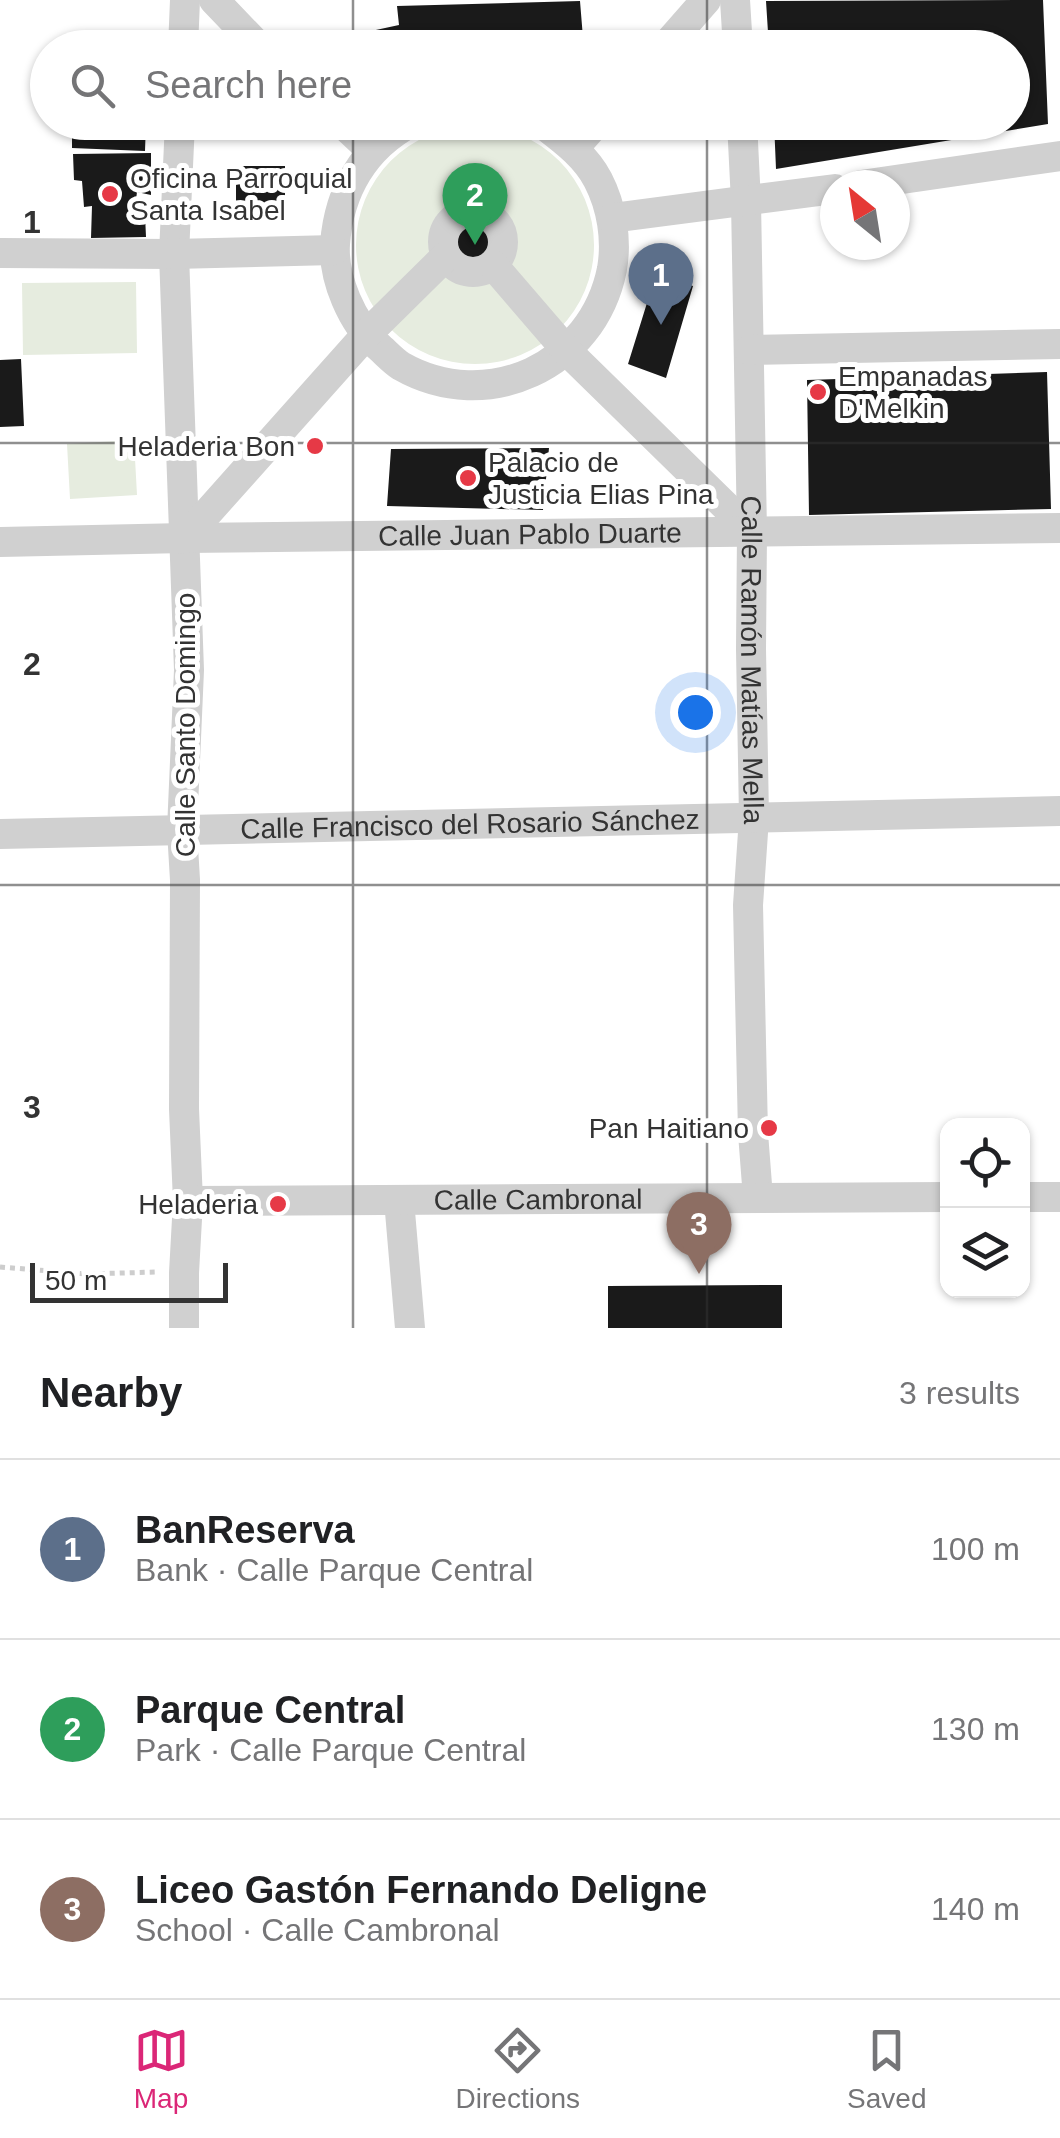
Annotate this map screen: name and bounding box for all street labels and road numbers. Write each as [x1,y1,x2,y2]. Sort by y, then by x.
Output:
street label: Calle Ramón Matías Mella [735,495,769,825]
street label: Calle Juan Pablo Duarte [378,517,682,552]
street label: Calle Santo Domingo [170,593,201,857]
street label: Calle Francisco del Rosario Sánchez [240,804,700,845]
street label: Calle Cambronal [434,1184,642,1216]

